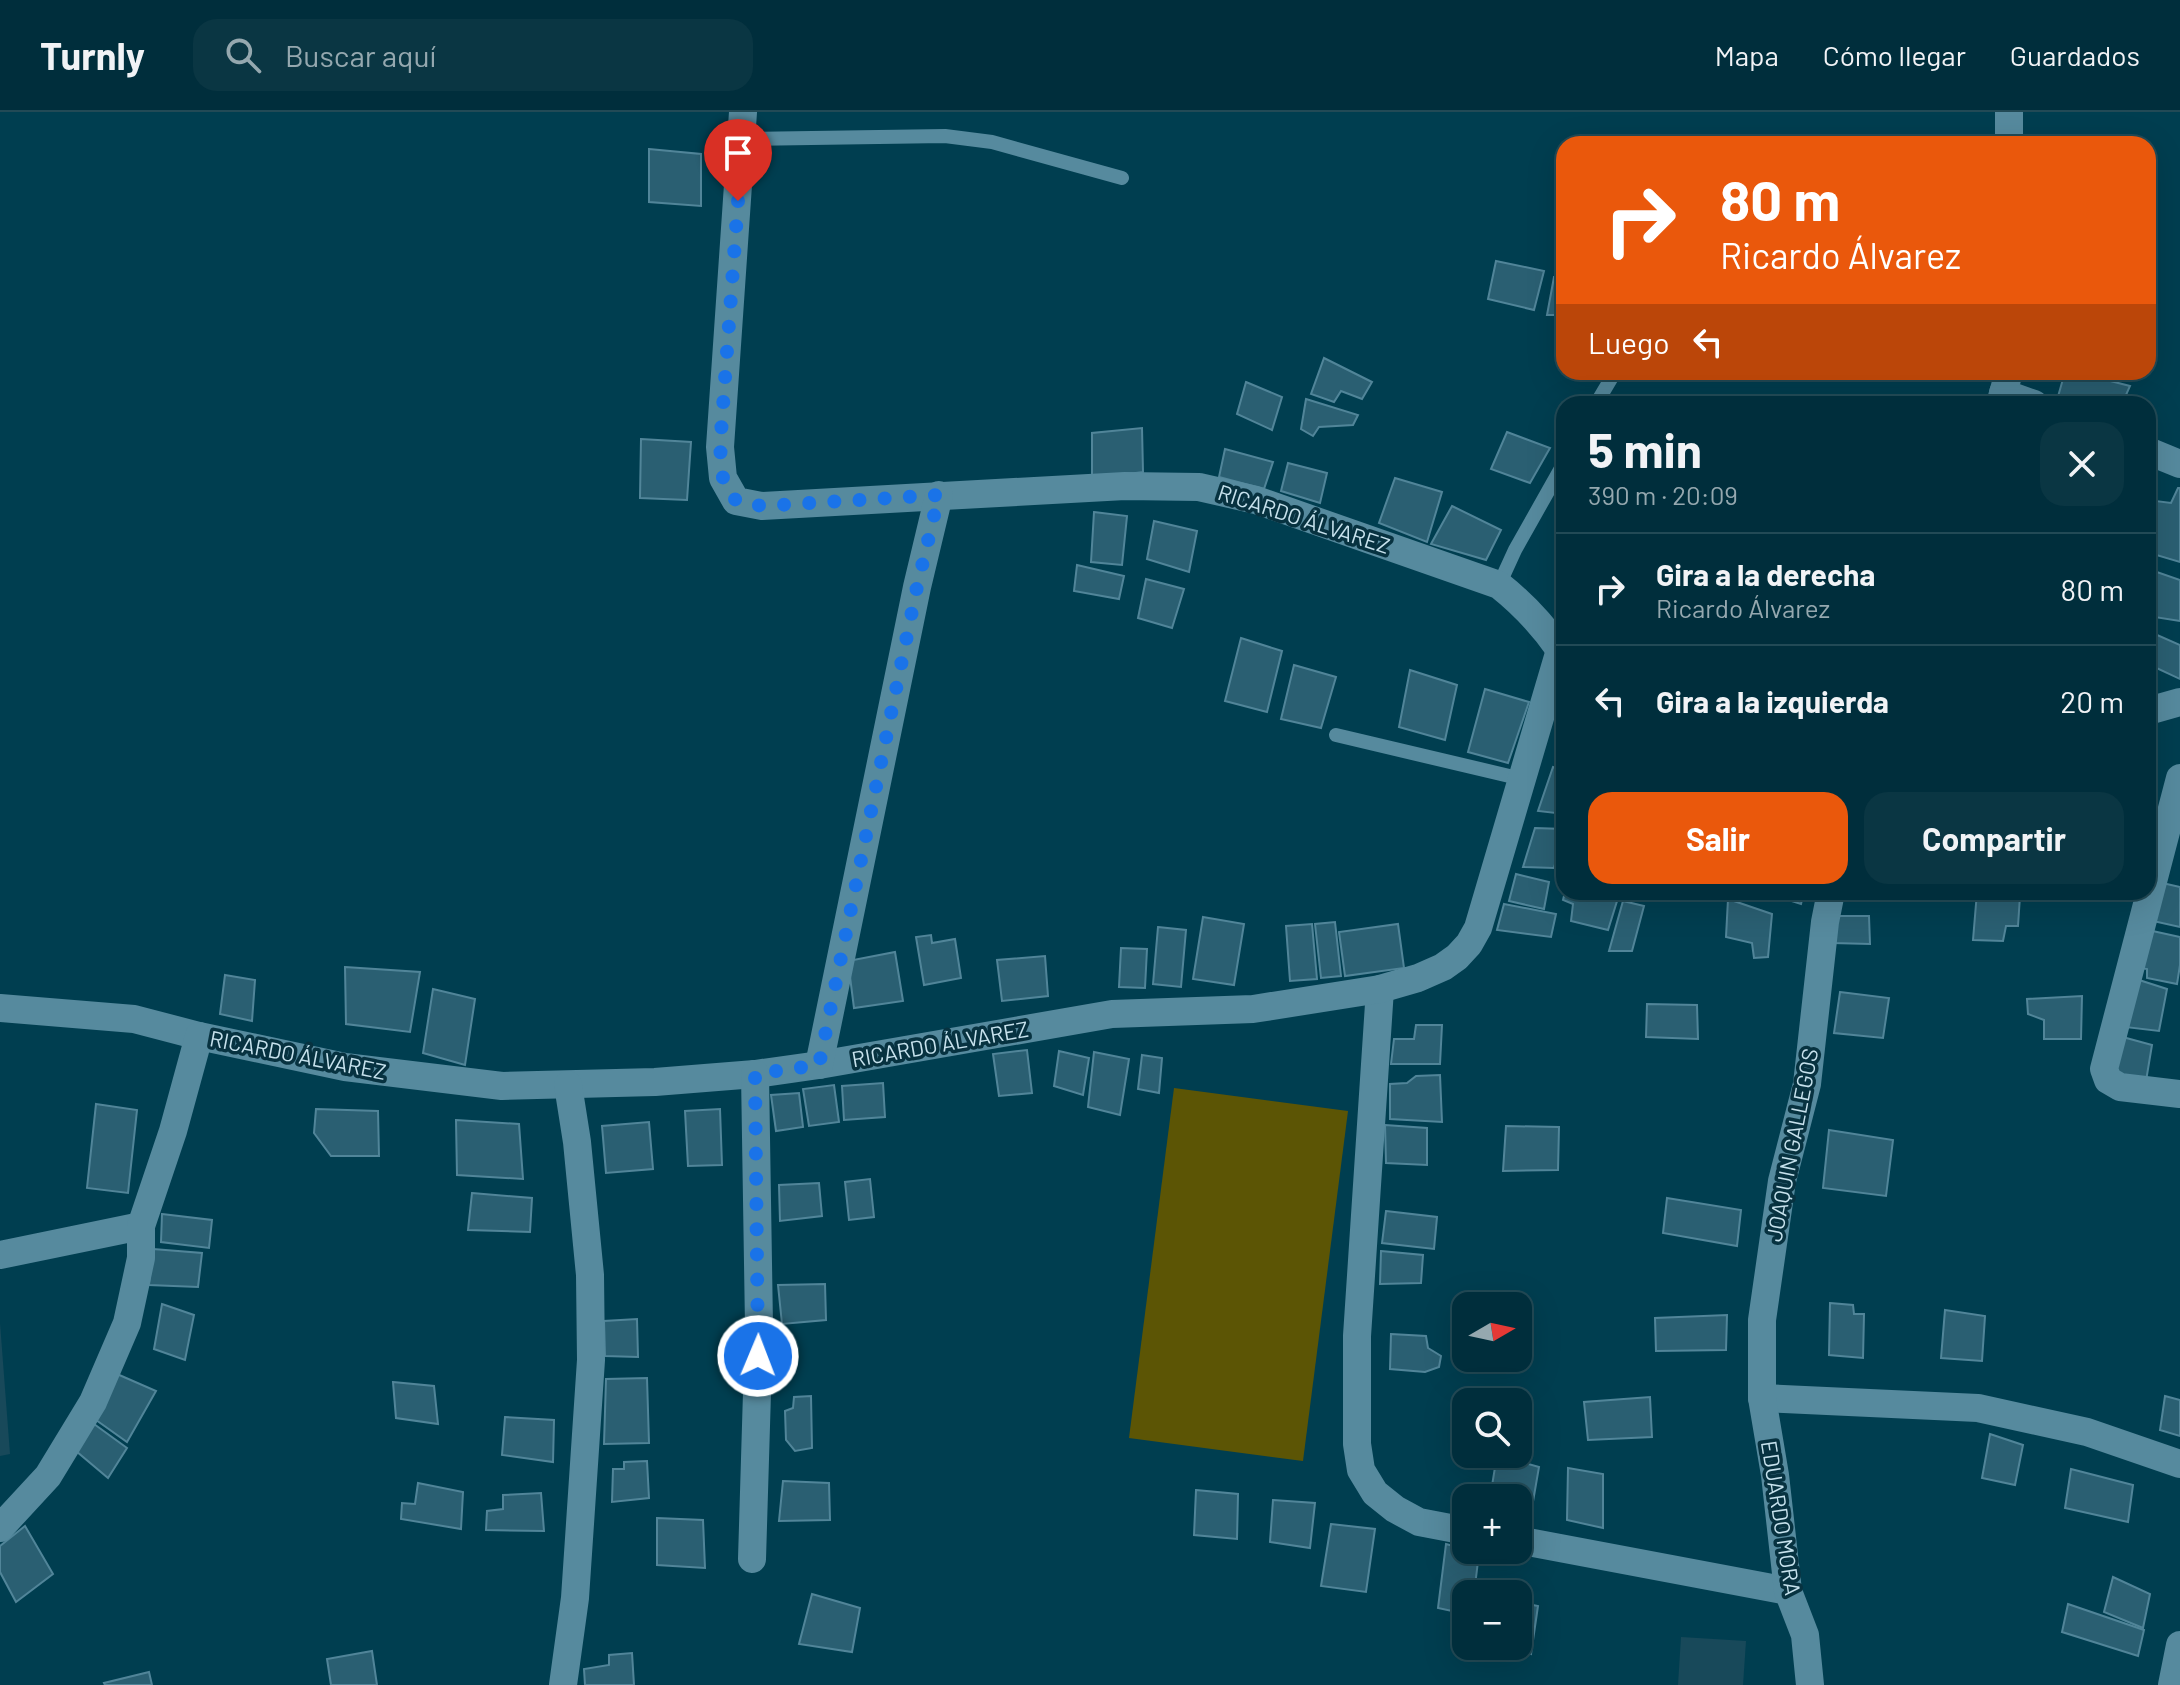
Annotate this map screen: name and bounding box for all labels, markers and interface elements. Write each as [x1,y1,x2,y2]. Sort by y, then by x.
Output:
search box [193,19,753,91]
text: Turnly [40,32,145,78]
icon: search [221,33,265,77]
text: Buscar aquí [285,37,436,73]
text: Mapa [1715,38,1779,72]
text: Cómo llegar [1823,38,1966,72]
text: Guardados [2010,38,2140,72]
pin [704,119,772,201]
icon: arrive [716,131,760,175]
text: 80 m [1720,165,1840,232]
icon: right [1588,168,1692,272]
text: Ricardo Álvarez [1720,233,1961,276]
icon: left [1686,320,1730,364]
text: Luego [1588,324,1670,360]
text: 5 min [1588,420,1702,478]
button: close [2040,422,2124,506]
street label: RICARDO ÁLVAREZ [1215,478,1394,558]
text: 390 m · 20:09 [1588,479,1738,510]
text: Gira a la derecha [1656,556,1875,592]
icon: right [1588,567,1632,611]
text: 80 m [2061,571,2124,607]
text: Ricardo Álvarez [1656,592,1830,623]
icon: left [1588,679,1632,723]
text: Gira a la izquierda [1656,683,1889,719]
text: 20 m [2060,683,2124,719]
button: Salir [1588,792,1848,884]
button: Compartir [1864,792,2124,884]
street label: RICARDO ÁLVAREZ [849,1015,1030,1071]
street label: RICARDO ÁLVAREZ [208,1024,389,1084]
street label: JOAQUIN GALLEGOS [1760,1046,1822,1244]
north arrow [1452,1292,1532,1372]
map controls [1452,1292,1532,1660]
position arrow [716,1314,800,1398]
button: search [1452,1388,1532,1468]
street label: EDUARDO MORA [1757,1439,1807,1597]
button: + [1452,1484,1532,1564]
button: − [1452,1580,1532,1660]

